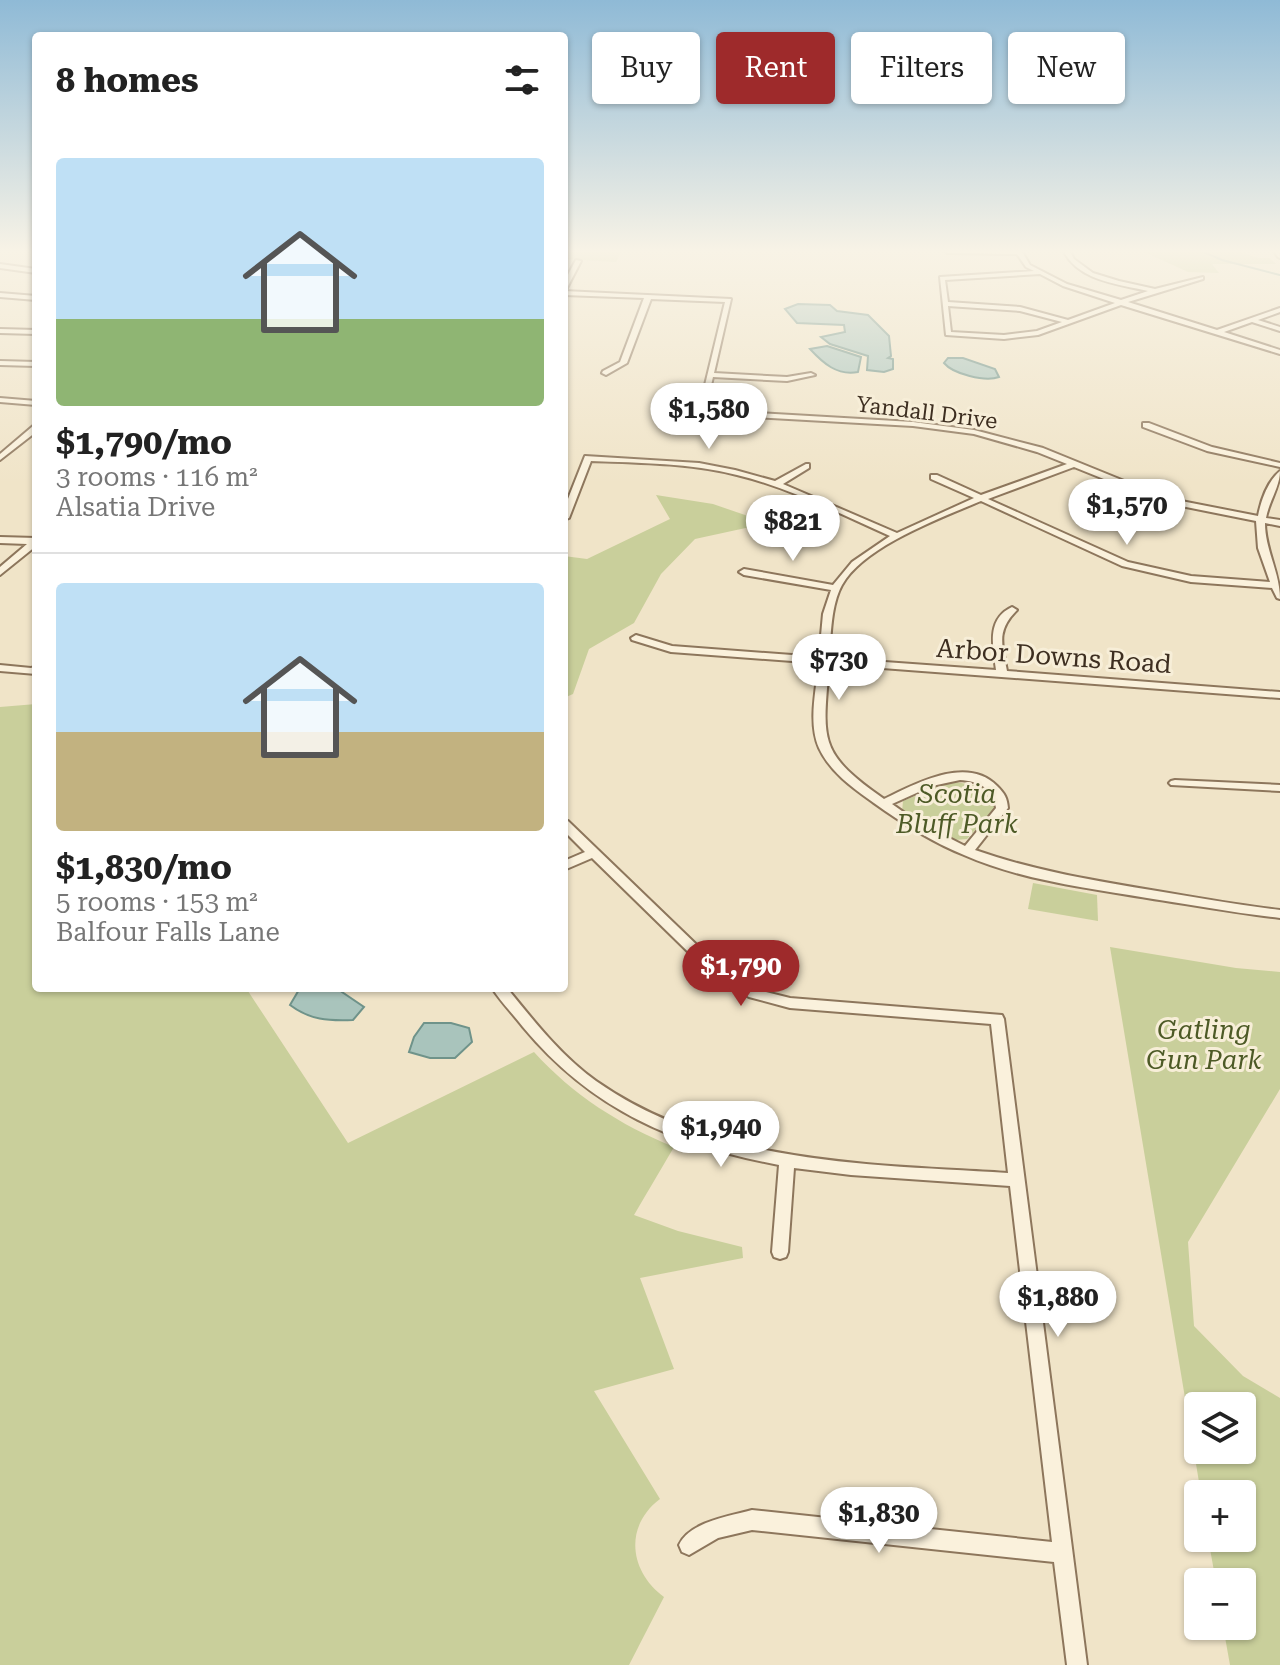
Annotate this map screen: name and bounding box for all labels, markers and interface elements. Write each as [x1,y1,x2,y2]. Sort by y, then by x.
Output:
chip: Buy [592,32,700,104]
chip: Rent [716,32,835,104]
chip: Filters [851,32,992,104]
chip: New [1008,32,1125,104]
icon: filters [500,58,544,102]
text: 8 homes [56,60,199,100]
icon: home [228,210,372,354]
pin: $1,580 [644,383,774,451]
street label: Yandall Drive [855,391,999,434]
text: $1,580 [668,394,750,424]
text: $1,790/mo [56,422,232,462]
text: 3 rooms · 116 m² [56,462,258,492]
pin: $1,570 [1062,479,1192,547]
text: $1,570 [1086,490,1168,520]
text: Alsatia Drive [56,492,215,522]
pin: $821 [746,495,840,563]
text: $821 [764,506,822,536]
street label: Arbor Downs Road [935,633,1173,679]
pin: $730 [792,634,886,702]
icon: home [228,635,372,779]
text: $730 [810,645,868,675]
park label: Scotia Bluff Park [895,779,1019,839]
text: $1,830/mo [56,847,232,887]
text: 5 rooms · 153 m² [56,887,258,917]
text: Balfour Falls Lane [56,917,280,947]
pin: $1,790 [676,940,806,1008]
text: $1,790 [700,951,782,981]
park label: Gatling Gun Park [1146,1015,1263,1075]
pin: $1,940 [656,1101,786,1169]
text: $1,940 [680,1112,762,1142]
pin: $1,880 [993,1271,1123,1339]
text: $1,880 [1017,1282,1099,1312]
map controls [1184,1392,1256,1640]
button: layers [1184,1392,1256,1464]
button: + [1184,1480,1256,1552]
pin: $1,830 [814,1487,944,1555]
text: $1,830 [838,1498,920,1528]
button: − [1184,1568,1256,1640]

